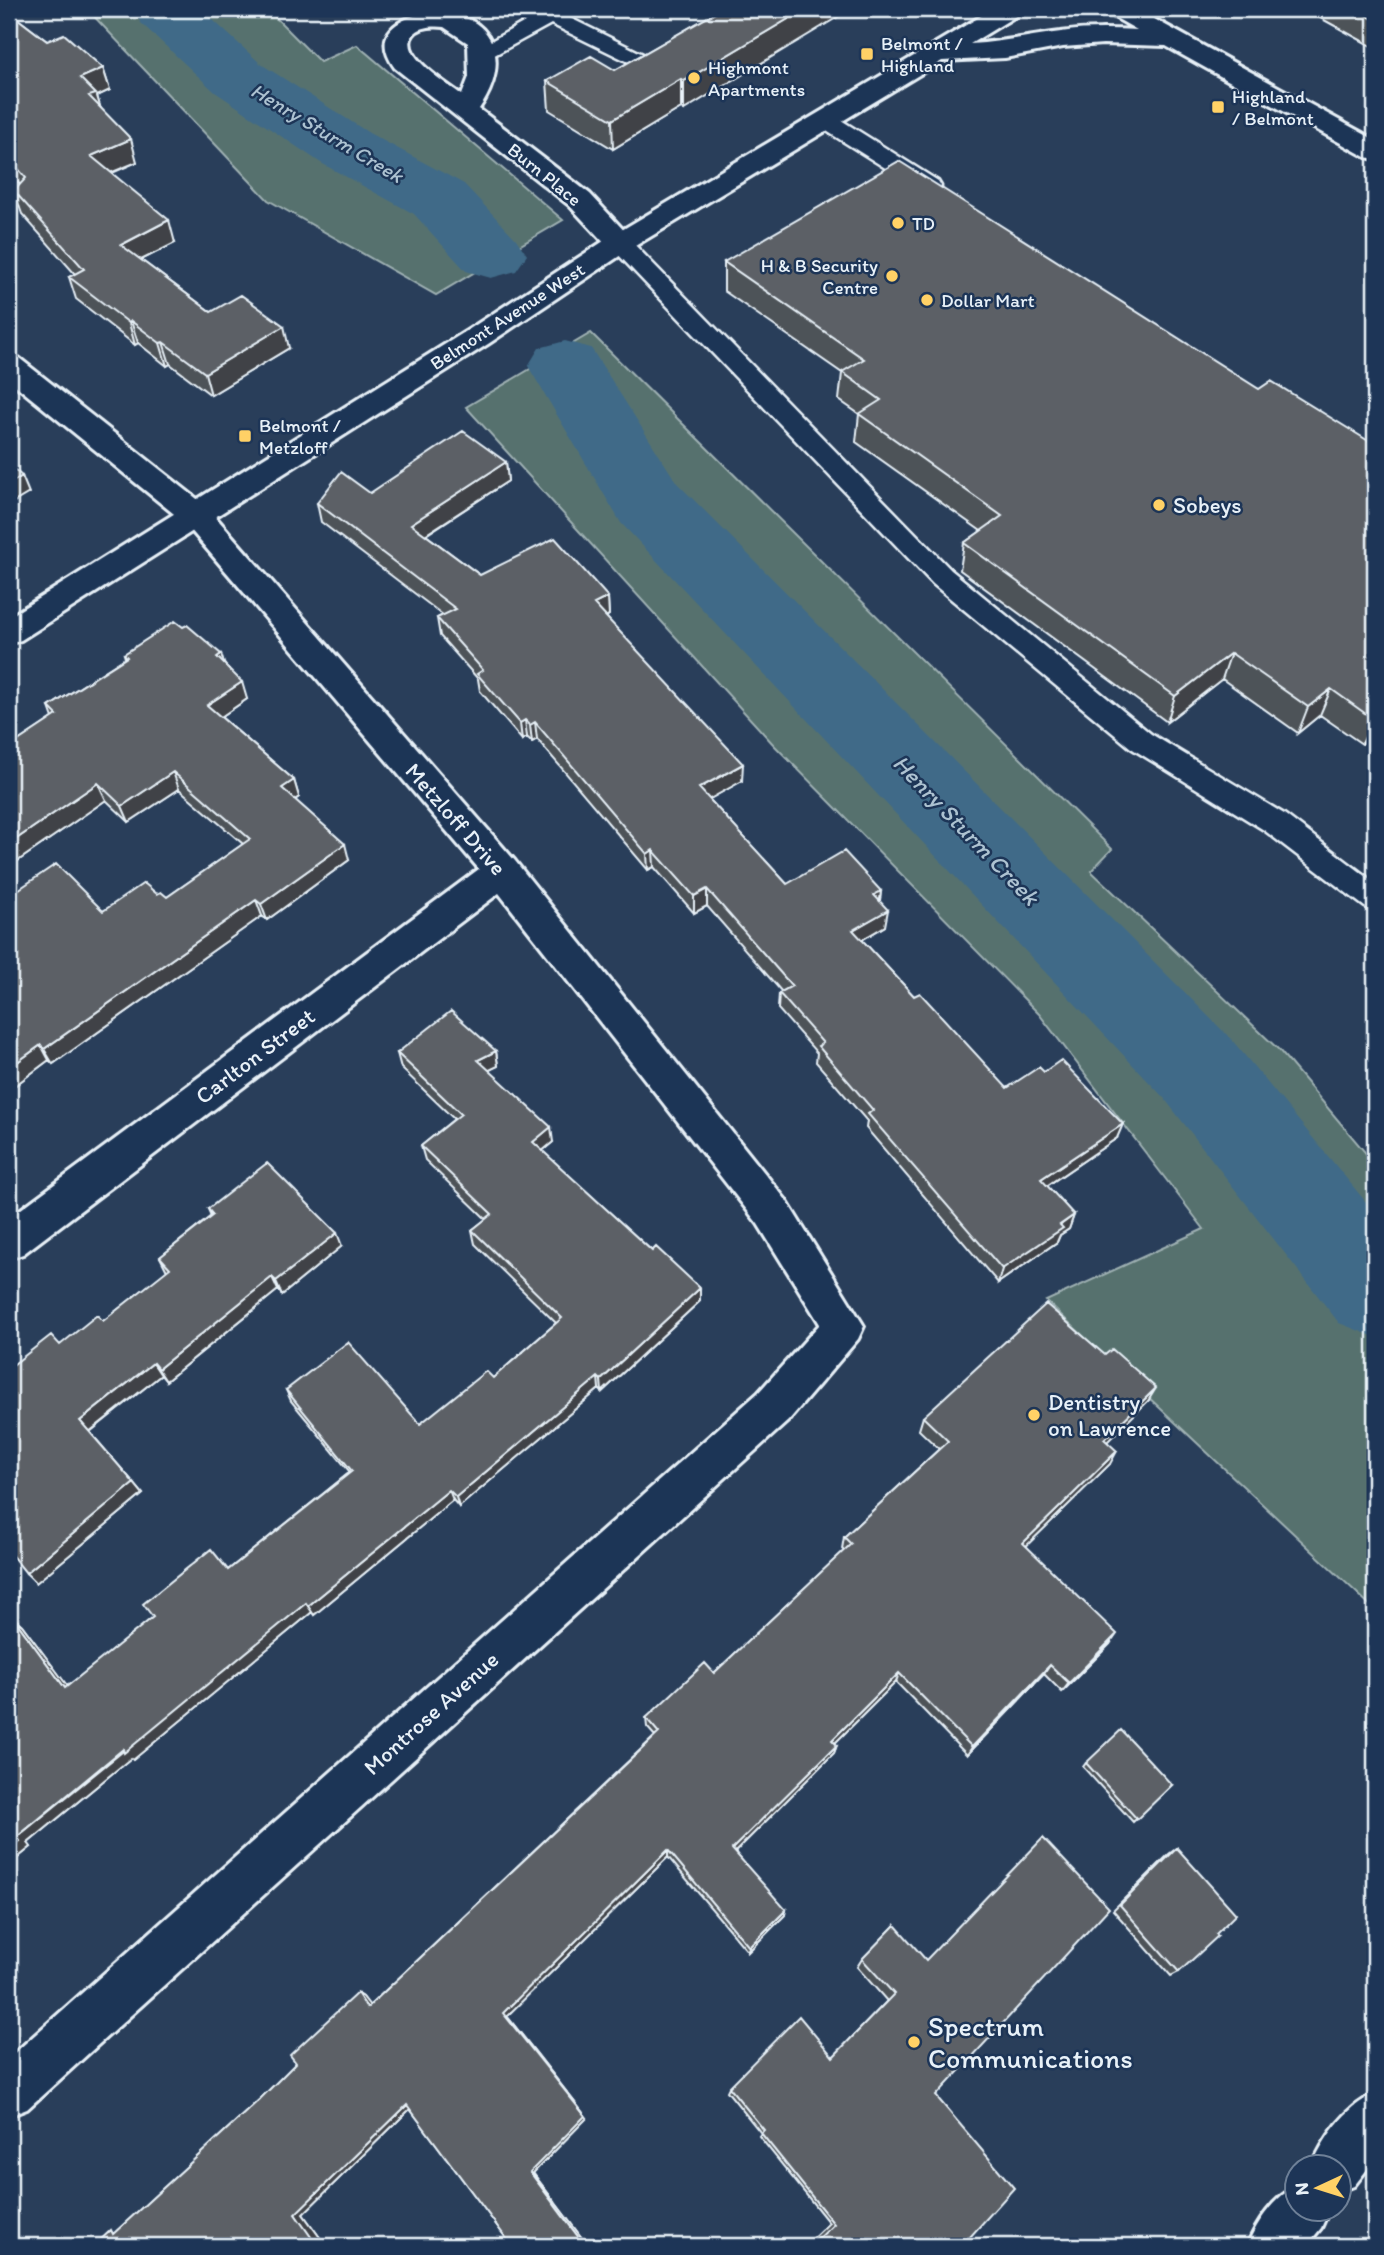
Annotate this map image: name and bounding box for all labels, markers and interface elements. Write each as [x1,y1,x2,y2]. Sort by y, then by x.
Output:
place label: Belmont / Highland [881,32,963,77]
marker: Belmont / Highland [859,46,875,62]
place label: Highmont Apartments [708,56,805,101]
marker: Highmont Apartments [686,70,702,86]
water label: Henry Sturm Creek [247,77,409,189]
place label: Highland / Belmont [1232,85,1314,130]
marker: Highland / Belmont [1210,99,1226,115]
street label: Burn Place [503,138,586,211]
place label: TD [912,212,935,235]
marker: TD [890,215,906,231]
place label: H & B Security Centre [761,254,878,299]
street label: Belmont Avenue West [426,258,589,375]
marker: H & B Security Centre [884,268,900,284]
place label: Dollar Mart [941,289,1035,312]
marker: Dollar Mart [919,292,935,308]
place label: Belmont / Metzloff [259,414,341,459]
marker: Belmont / Metzloff [237,428,253,444]
place label: Sobeys [1173,491,1242,519]
marker: Sobeys [1151,497,1167,513]
water label: Henry Sturm Creek [887,748,1047,912]
street label: Metzloff Drive [399,757,513,881]
street label: Carlton Street [190,1002,320,1110]
place label: Dentistry on Lawrence [1048,1388,1171,1442]
marker: Dentistry on Lawrence [1026,1407,1042,1423]
street label: Montrose Avenue [358,1645,504,1781]
place label: Spectrum Communications [928,2009,1133,2075]
marker: Spectrum Communications [906,2034,922,2050]
north arrow [1282,2154,1352,2224]
text: N [1290,2182,1313,2196]

